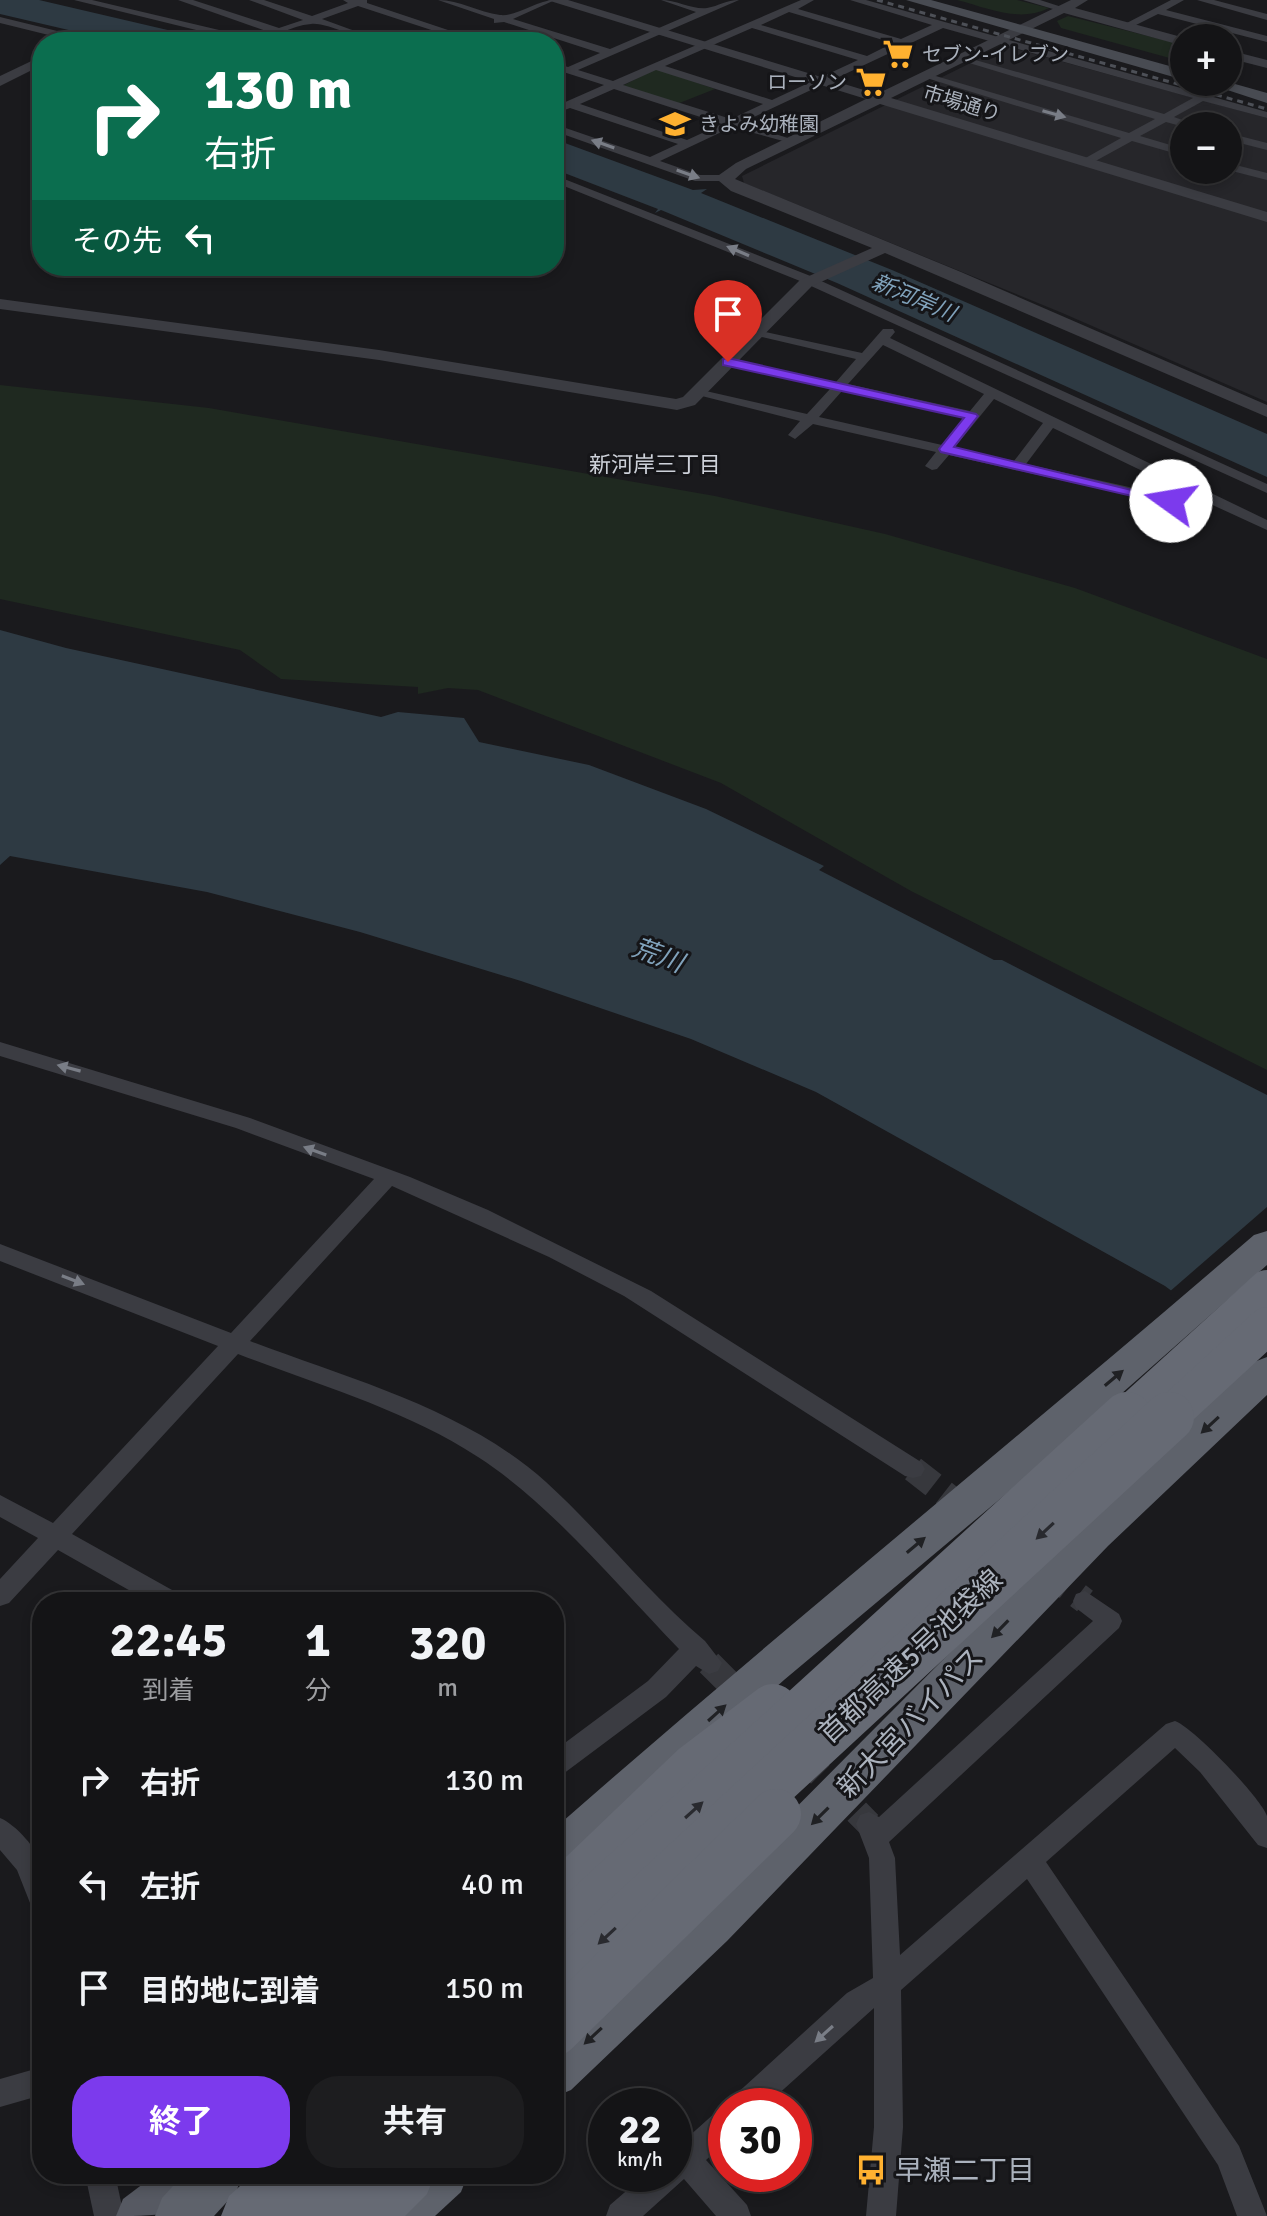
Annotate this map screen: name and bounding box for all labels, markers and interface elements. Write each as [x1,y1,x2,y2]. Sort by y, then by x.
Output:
map controls [1170,24,1242,184]
button: + [1170,24,1242,96]
supermarket icon: セブン-イレブン [881,37,915,71]
place label: セブン-イレブン [922,42,1069,67]
text: 130 m [204,55,352,124]
icon: right [72,64,176,168]
supermarket icon: ローソン [854,65,888,99]
place label: ローソン [767,70,847,95]
street label: 市場通り [920,80,1004,127]
school or university icon: きよみ幼稚園 [658,107,692,141]
one-way arrow [1042,108,1066,121]
place label: きよみ幼稚園 [699,112,819,137]
button: − [1170,112,1242,184]
text: 右折 [204,132,276,177]
one-way arrow [591,137,615,149]
one-way arrow [676,169,700,181]
icon: left [178,216,222,260]
text: その先 [72,223,162,260]
one-way arrow [726,244,750,257]
water label: 新河岸川 [868,268,961,328]
pin [694,280,762,362]
icon: arrive [706,292,750,336]
district label: 新河岸三丁目 [589,451,721,478]
position arrow [1129,459,1213,543]
water label: 荒川 [628,932,690,981]
one-way arrow [56,1061,80,1074]
one-way arrow [303,1144,327,1156]
one-way arrow [61,1274,85,1287]
one-way arrow [1104,1370,1124,1387]
one-way arrow [1201,1416,1220,1434]
one-way arrow [1036,1522,1055,1540]
one-way arrow [905,1537,925,1554]
street label: 首都高速5号池袋線 [812,1563,1010,1751]
text: 22:45 [110,1611,227,1670]
text: 1 [305,1611,331,1670]
text: 320 [409,1614,486,1673]
one-way arrow [991,1619,1010,1638]
street label: 新大宮バイパス [831,1641,991,1805]
text: m [437,1672,458,1704]
text: 到着 [143,1675,195,1707]
text: 分 [305,1675,331,1707]
one-way arrow [706,1705,726,1722]
icon: right [72,1758,116,1802]
text: 130 m [445,1762,524,1799]
text: 右折 [140,1765,200,1802]
one-way arrow [685,1802,704,1820]
one-way arrow [811,1806,830,1825]
icon: left [72,1862,116,1906]
text: 40 m [461,1866,524,1903]
text: 左折 [140,1869,200,1906]
one-way arrow [598,1926,617,1944]
icon: arrive [72,1966,116,2010]
text: 150 m [445,1970,524,2007]
text: 目的地に到着 [140,1973,320,2010]
one-way arrow [815,2024,834,2042]
one-way arrow [584,2027,603,2045]
button: 終了 [72,2076,290,2168]
button: 共有 [306,2076,524,2168]
speed limit sign: 30 [708,2088,812,2192]
text: 22 [618,2105,662,2155]
text: km/h [617,2147,663,2172]
bus stop icon: 早瀬二丁目 [854,2153,888,2187]
place label: 早瀬二丁目 [895,2154,1035,2188]

